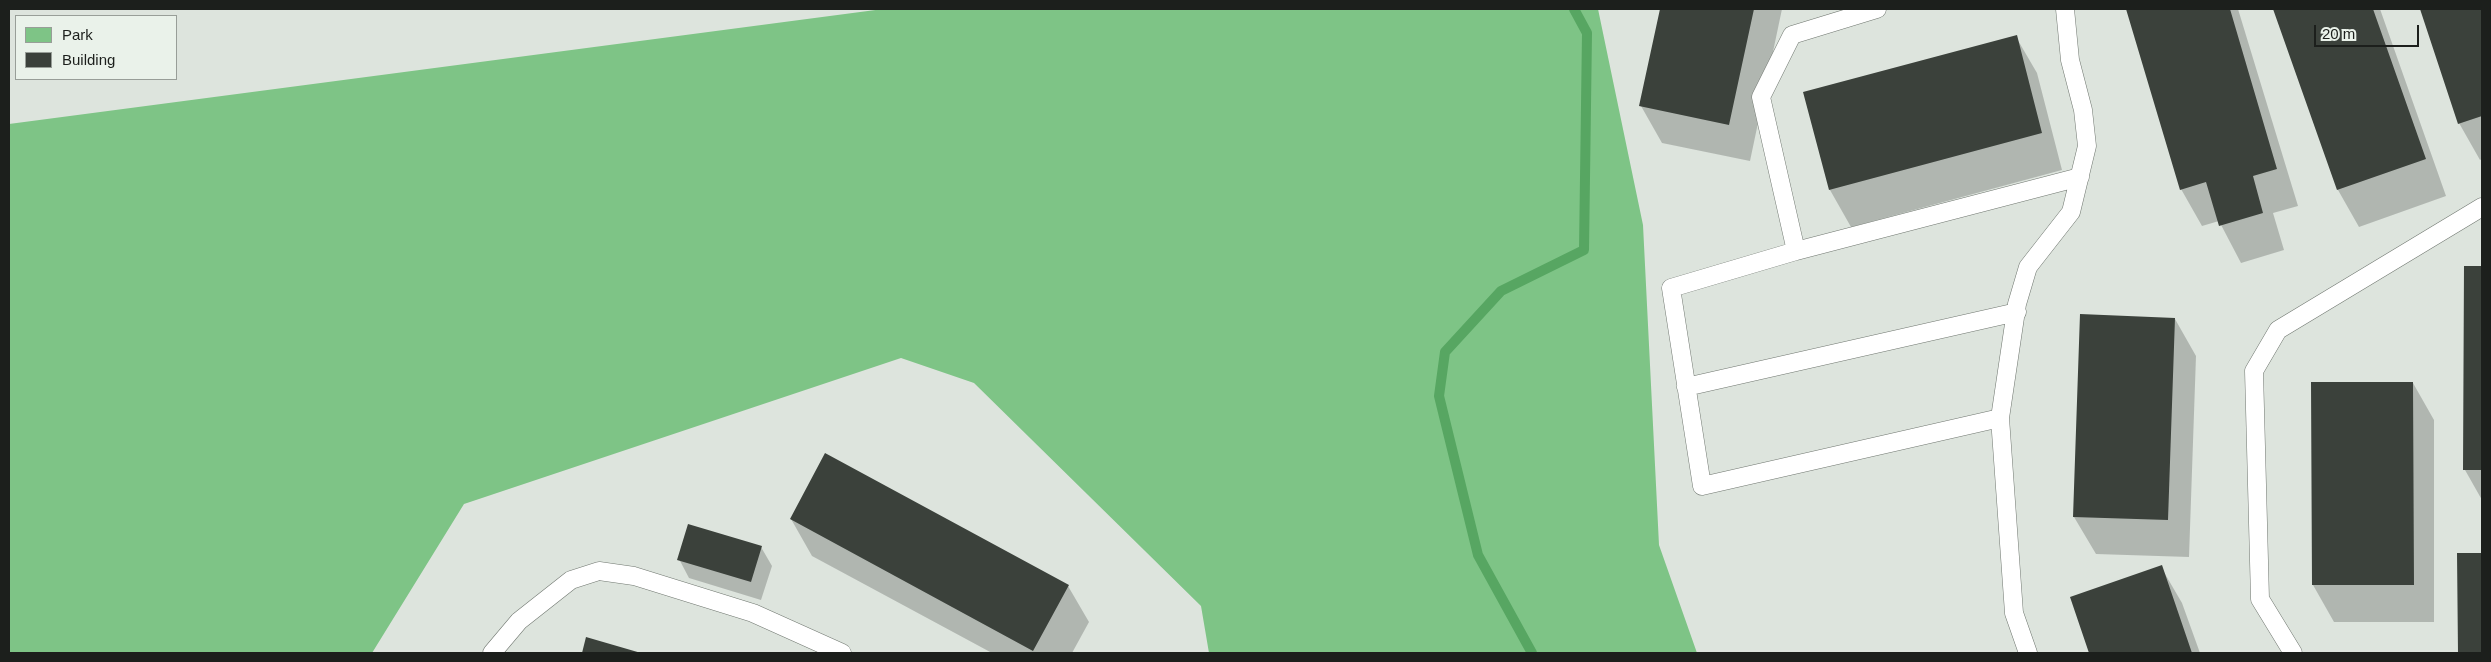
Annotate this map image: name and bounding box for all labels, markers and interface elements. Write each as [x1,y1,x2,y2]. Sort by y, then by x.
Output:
legend [15,15,178,80]
scale bar [2316,15,2421,47]
text: 20 m [2322,25,2355,42]
text: Park [62,26,93,43]
text: Building [62,51,115,68]

